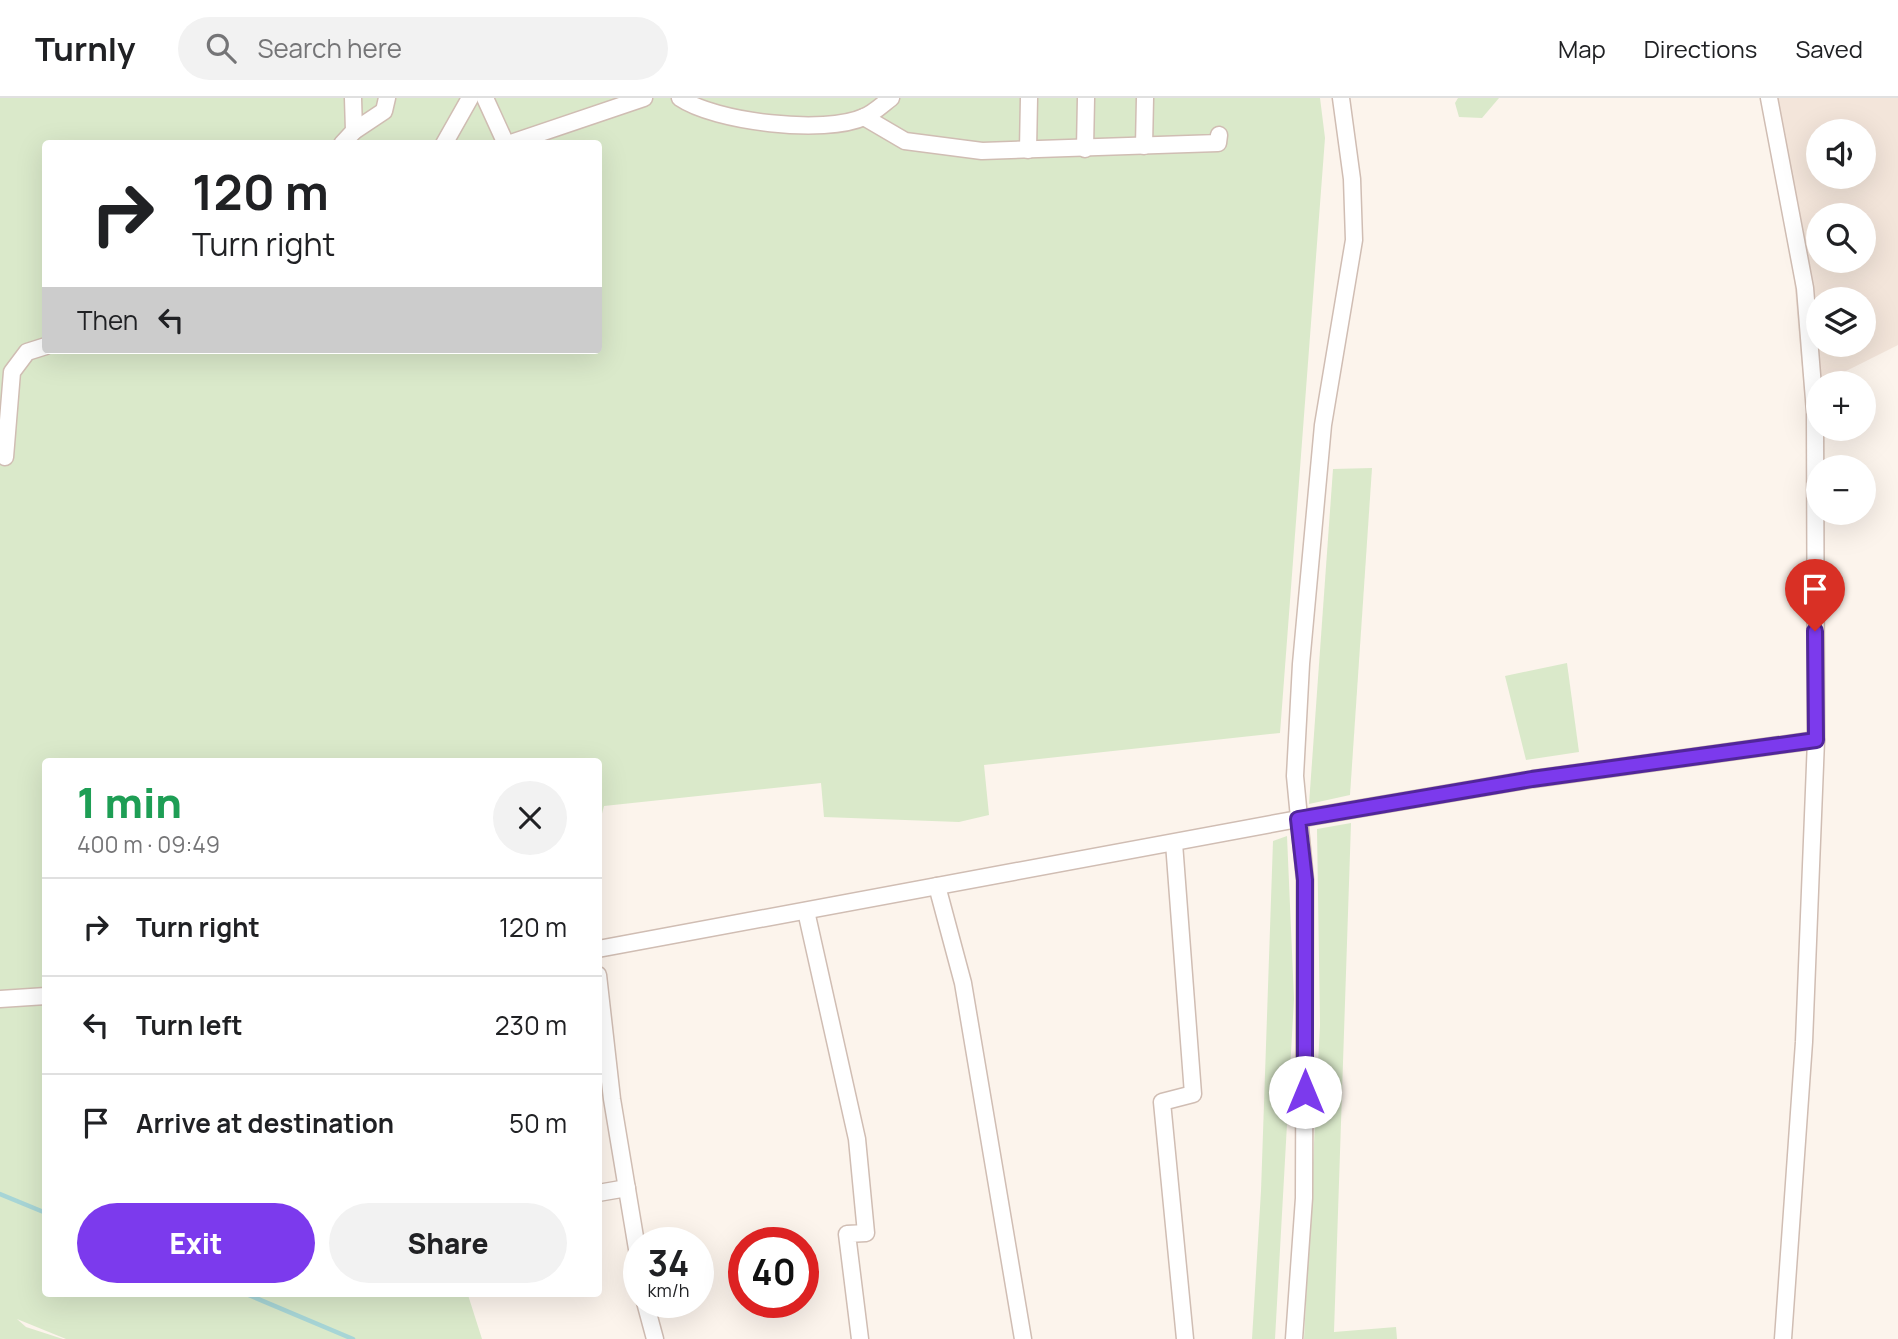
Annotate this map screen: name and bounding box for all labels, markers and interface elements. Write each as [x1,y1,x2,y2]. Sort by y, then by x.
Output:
search box [178,17,668,80]
text: Turnly [35,26,136,71]
icon: search [202,29,240,67]
text: Search here [258,30,402,66]
text: Map [1558,32,1606,65]
text: Directions [1644,32,1757,65]
text: Saved [1795,32,1863,65]
map controls [1806,119,1876,525]
button: sound [1806,119,1876,189]
text: 120 m [192,158,329,225]
icon: right [77,168,168,259]
button: search [1806,203,1876,273]
text: Turn right [192,222,335,266]
button: layers [1806,287,1876,357]
icon: left [152,301,190,339]
text: Then [77,302,138,338]
button: + [1806,371,1876,441]
button: − [1806,455,1876,525]
pin [1785,559,1845,631]
icon: arrive [1796,570,1834,608]
text: 1 min [77,773,182,831]
button: close [493,781,567,855]
text: 400 m · 09:49 [77,828,220,860]
icon: right [77,908,115,946]
text: Turn right [136,909,260,945]
text: 120 m [499,909,567,945]
icon: left [77,1006,115,1044]
text: Turn left [136,1007,243,1043]
text: 230 m [495,1007,567,1043]
position arrow [1268,1055,1342,1129]
icon: arrive [77,1104,115,1142]
text: Arrive at destination [136,1105,394,1141]
text: 50 m [509,1105,567,1141]
button: Exit [77,1203,315,1283]
button: Share [329,1203,567,1283]
speed limit sign: 40 [728,1227,819,1318]
text: 34 [648,1239,689,1287]
text: km/h [648,1278,689,1302]

